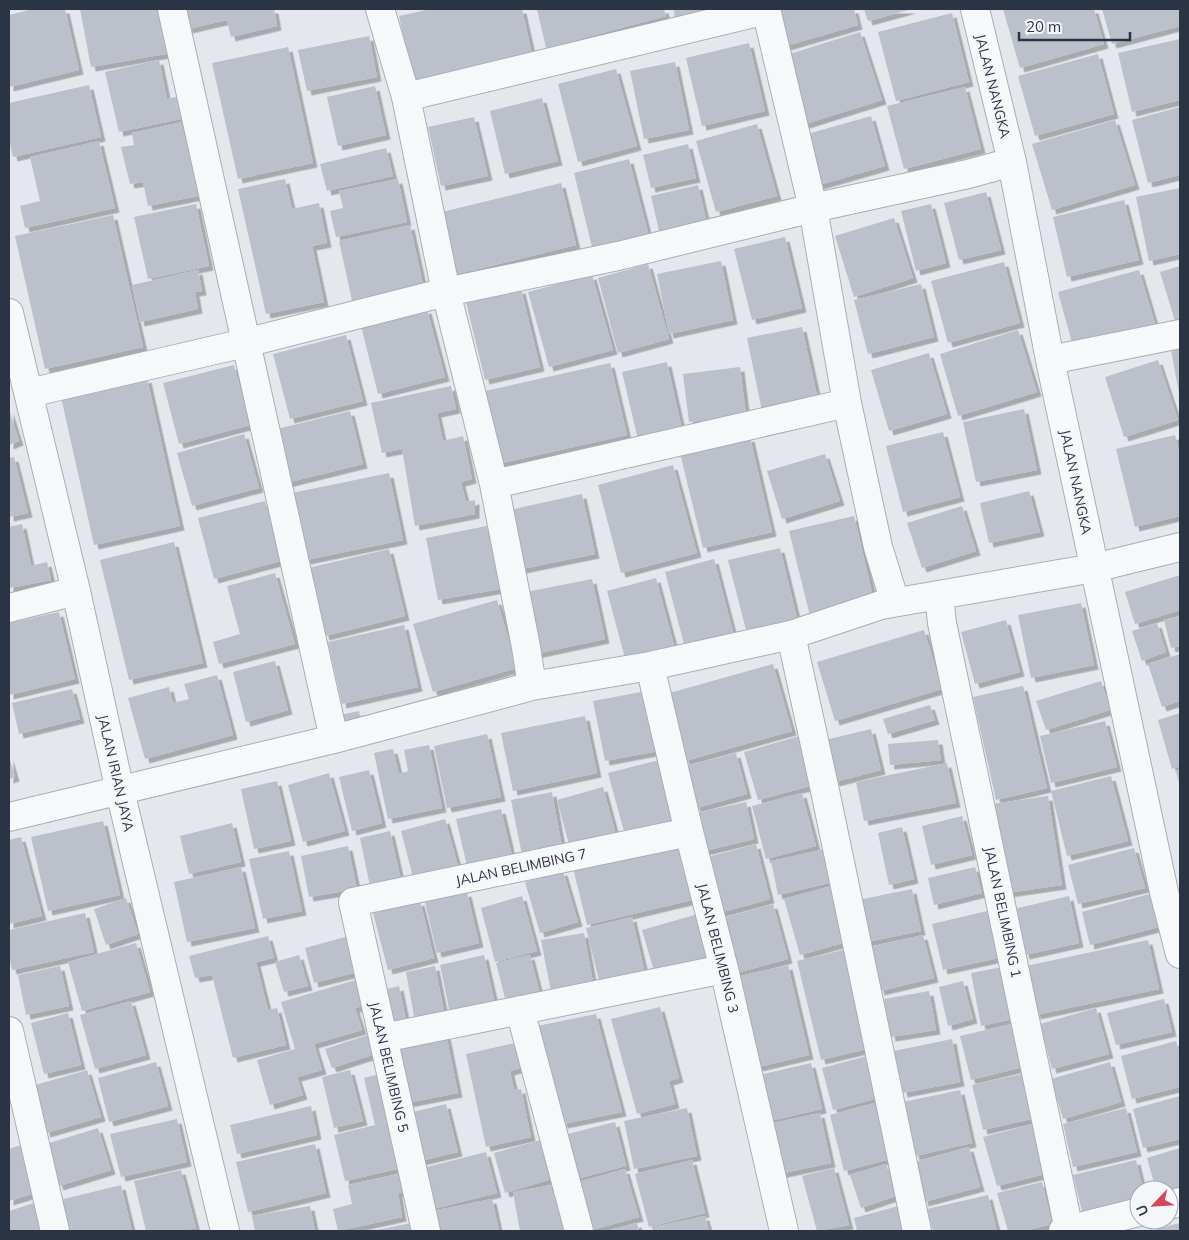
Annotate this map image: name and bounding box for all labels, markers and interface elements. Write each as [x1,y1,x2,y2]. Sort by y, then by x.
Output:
scale bar [1019,10,1130,42]
text: 20 m [1026,17,1061,36]
street label: JALAN NANGKA [971,32,1015,141]
street label: JALAN NANGKA [1056,428,1096,537]
street label: JALAN IRIAN JAYA [94,713,138,834]
street label: JALAN BELIMBING 7 [454,844,588,890]
street label: JALAN BELIMBING 1 [980,845,1026,979]
street label: JALAN BELIMBING 3 [693,881,743,1015]
street label: JALAN BELIMBING 5 [365,1000,413,1134]
north arrow [1129,1180,1179,1230]
text: U [1132,1202,1153,1219]

